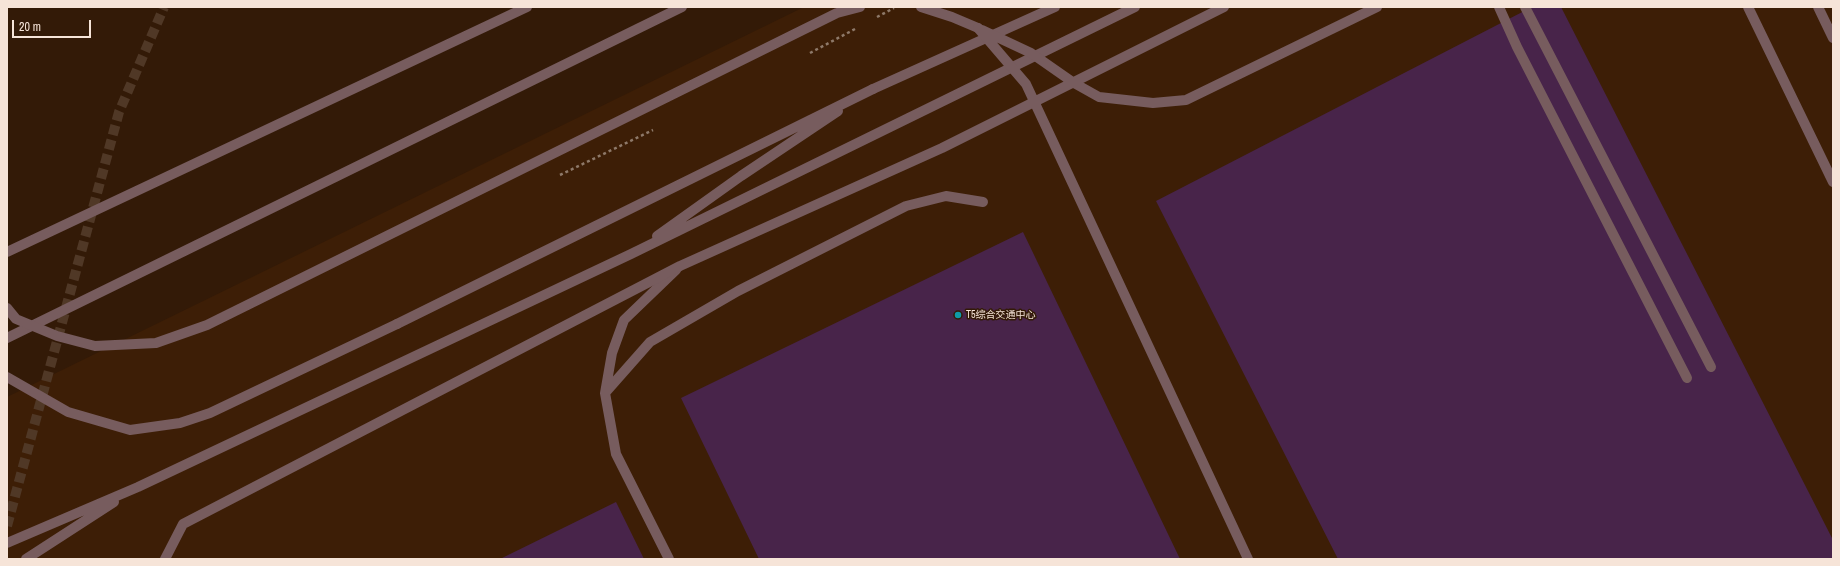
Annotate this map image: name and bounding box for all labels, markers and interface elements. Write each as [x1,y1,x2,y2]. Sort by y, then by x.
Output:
scale bar [14,12,93,38]
text: 20 m [19,19,41,35]
place label: T5综合交通中心 [966,309,1036,321]
marker: T5综合交通中心 [953,310,963,320]

